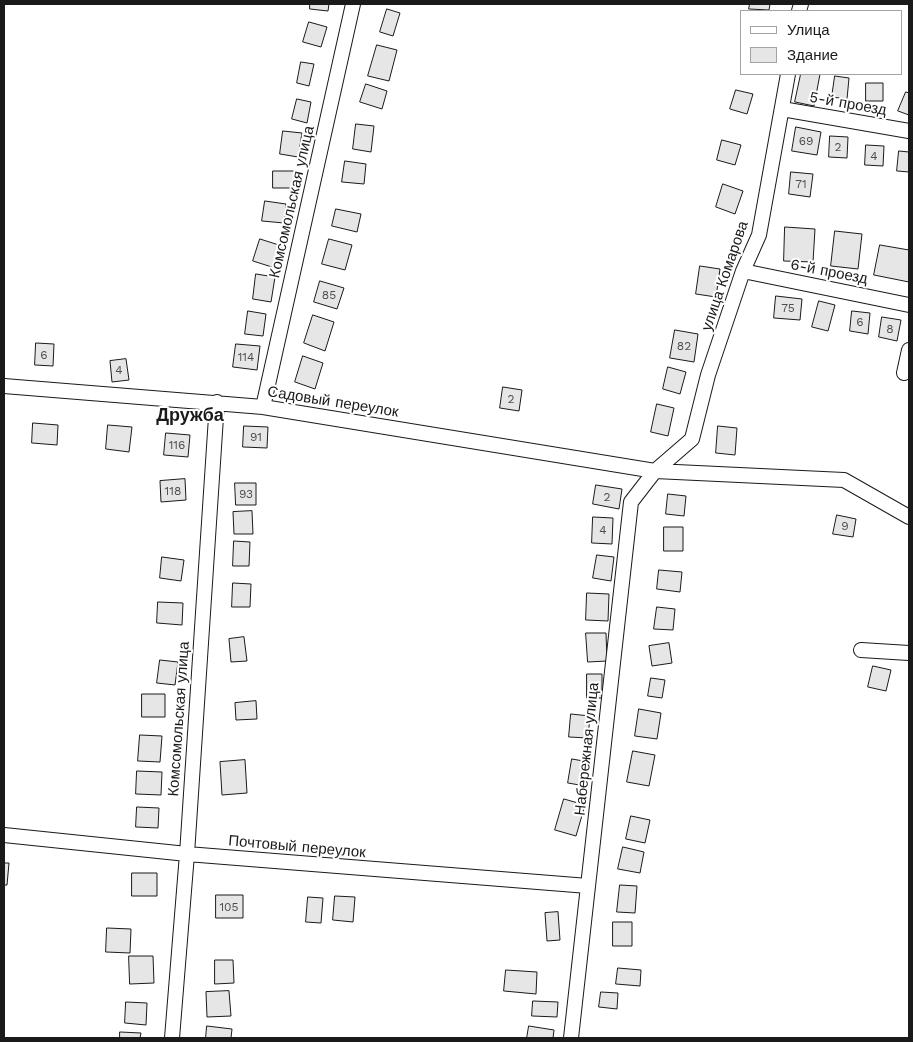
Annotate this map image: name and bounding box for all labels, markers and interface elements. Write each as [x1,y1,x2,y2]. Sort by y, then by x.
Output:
legend [740,10,903,75]
text: Улица [787,21,830,39]
text: Здание [787,46,838,64]
street label: 5-й проезд [808,88,888,120]
street label: Комсомольская улица [266,124,318,280]
house number: 69 [799,134,813,148]
house number: 2 [835,140,841,154]
house number: 4 [870,149,878,163]
house number: 71 [795,177,807,191]
street label: улица Комарова [698,219,752,333]
street label: 6-й проезд [789,256,869,288]
house number: 85 [322,288,336,302]
house number: 75 [781,301,795,315]
house number: 6 [856,315,864,329]
house number: 8 [886,322,894,336]
house number: 82 [677,339,691,353]
house number: 6 [40,348,48,362]
house number: 114 [238,350,254,364]
house number: 4 [115,363,123,377]
street label: Садовый переулок [266,383,400,421]
house number: 2 [508,392,514,406]
district label: Дружба [156,405,224,427]
house number: 91 [250,430,262,444]
house number: 116 [169,438,185,452]
house number: 118 [165,484,181,498]
house number: 93 [239,487,253,501]
house number: 2 [604,490,610,504]
house number: 9 [841,519,849,533]
house number: 4 [599,523,607,537]
street label: Комсомольская улица [165,641,193,797]
street label: Набережная улица [571,682,603,816]
street label: Почтовый переулок [228,832,366,862]
house number: 105 [219,900,239,914]

